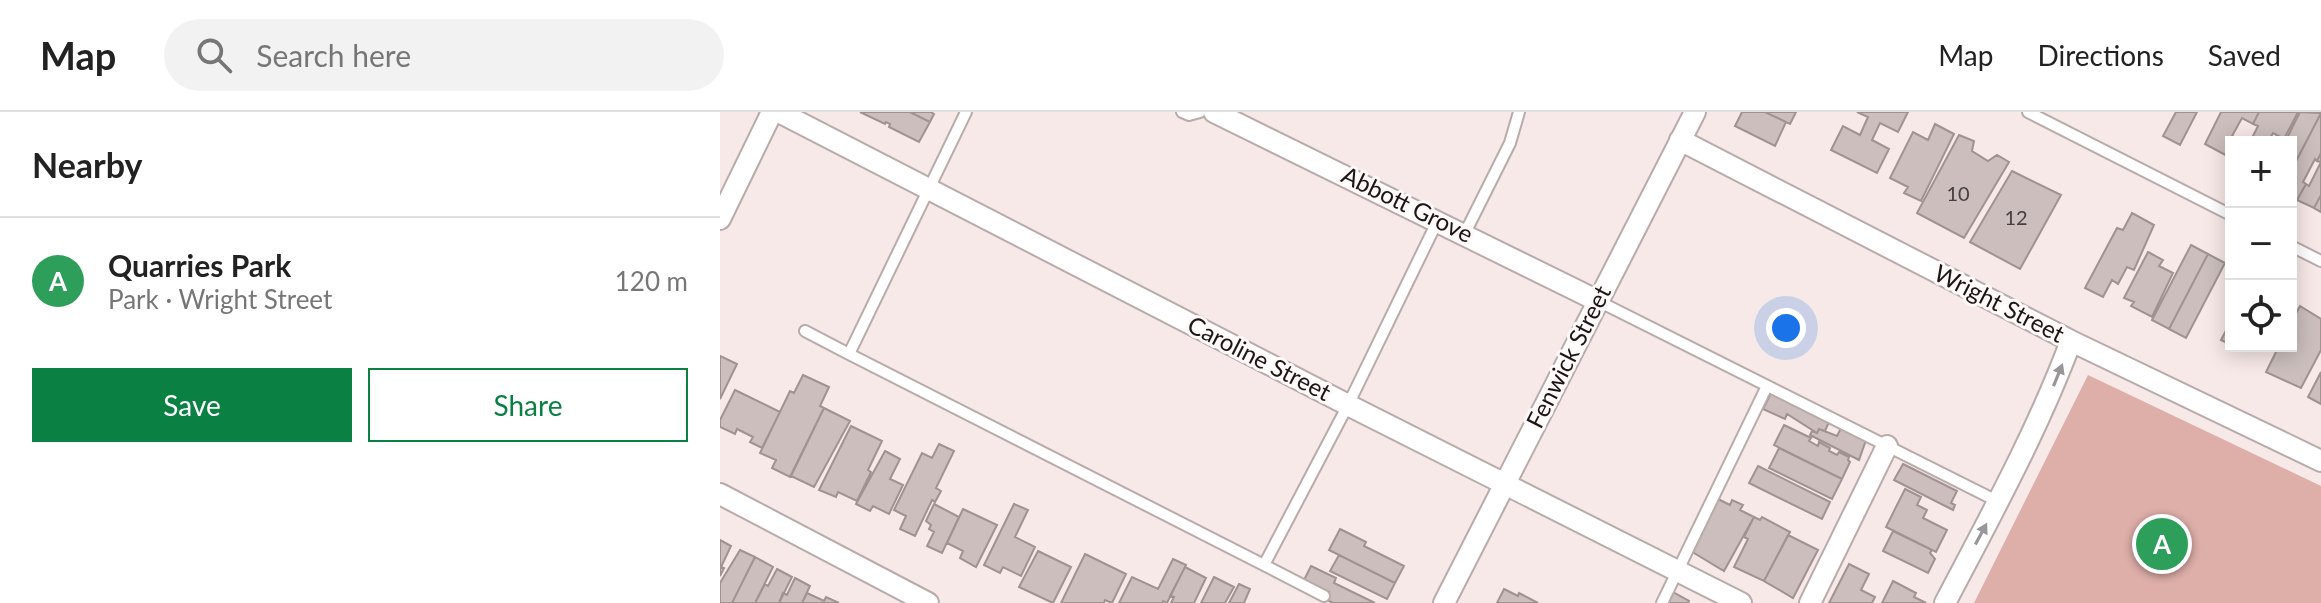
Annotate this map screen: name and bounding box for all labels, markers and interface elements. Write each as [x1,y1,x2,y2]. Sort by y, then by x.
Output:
search box [164,19,724,91]
text: Map [40,32,116,78]
icon: search [192,33,236,77]
text: Search here [256,37,411,73]
text: Map [1938,38,1993,72]
text: Directions [2037,38,2164,72]
text: Saved [2208,38,2281,72]
map controls [2225,136,2297,352]
button: + [2225,136,2297,208]
text: Nearby [32,144,143,185]
street label: Abbott Grove [1337,159,1478,248]
house number: 10 [1946,181,1970,205]
house number: 12 [2004,205,2028,229]
button: − [2225,208,2297,280]
text: Quarries Park [108,247,291,283]
street label: Wright Street [1930,258,2070,348]
text: A [49,265,67,297]
text: 120 m [615,265,688,297]
street label: Fenwick Street [1519,280,1616,432]
button: locate [2225,280,2297,352]
text: Park · Wright Street [108,283,332,315]
your location [1766,308,1806,348]
street label: Caroline Street [1183,309,1336,406]
one-way arrow [2052,363,2065,387]
button: Save [32,368,352,442]
button: Share [368,368,688,442]
pin: A [2136,514,2188,574]
one-way arrow [1974,523,1988,545]

